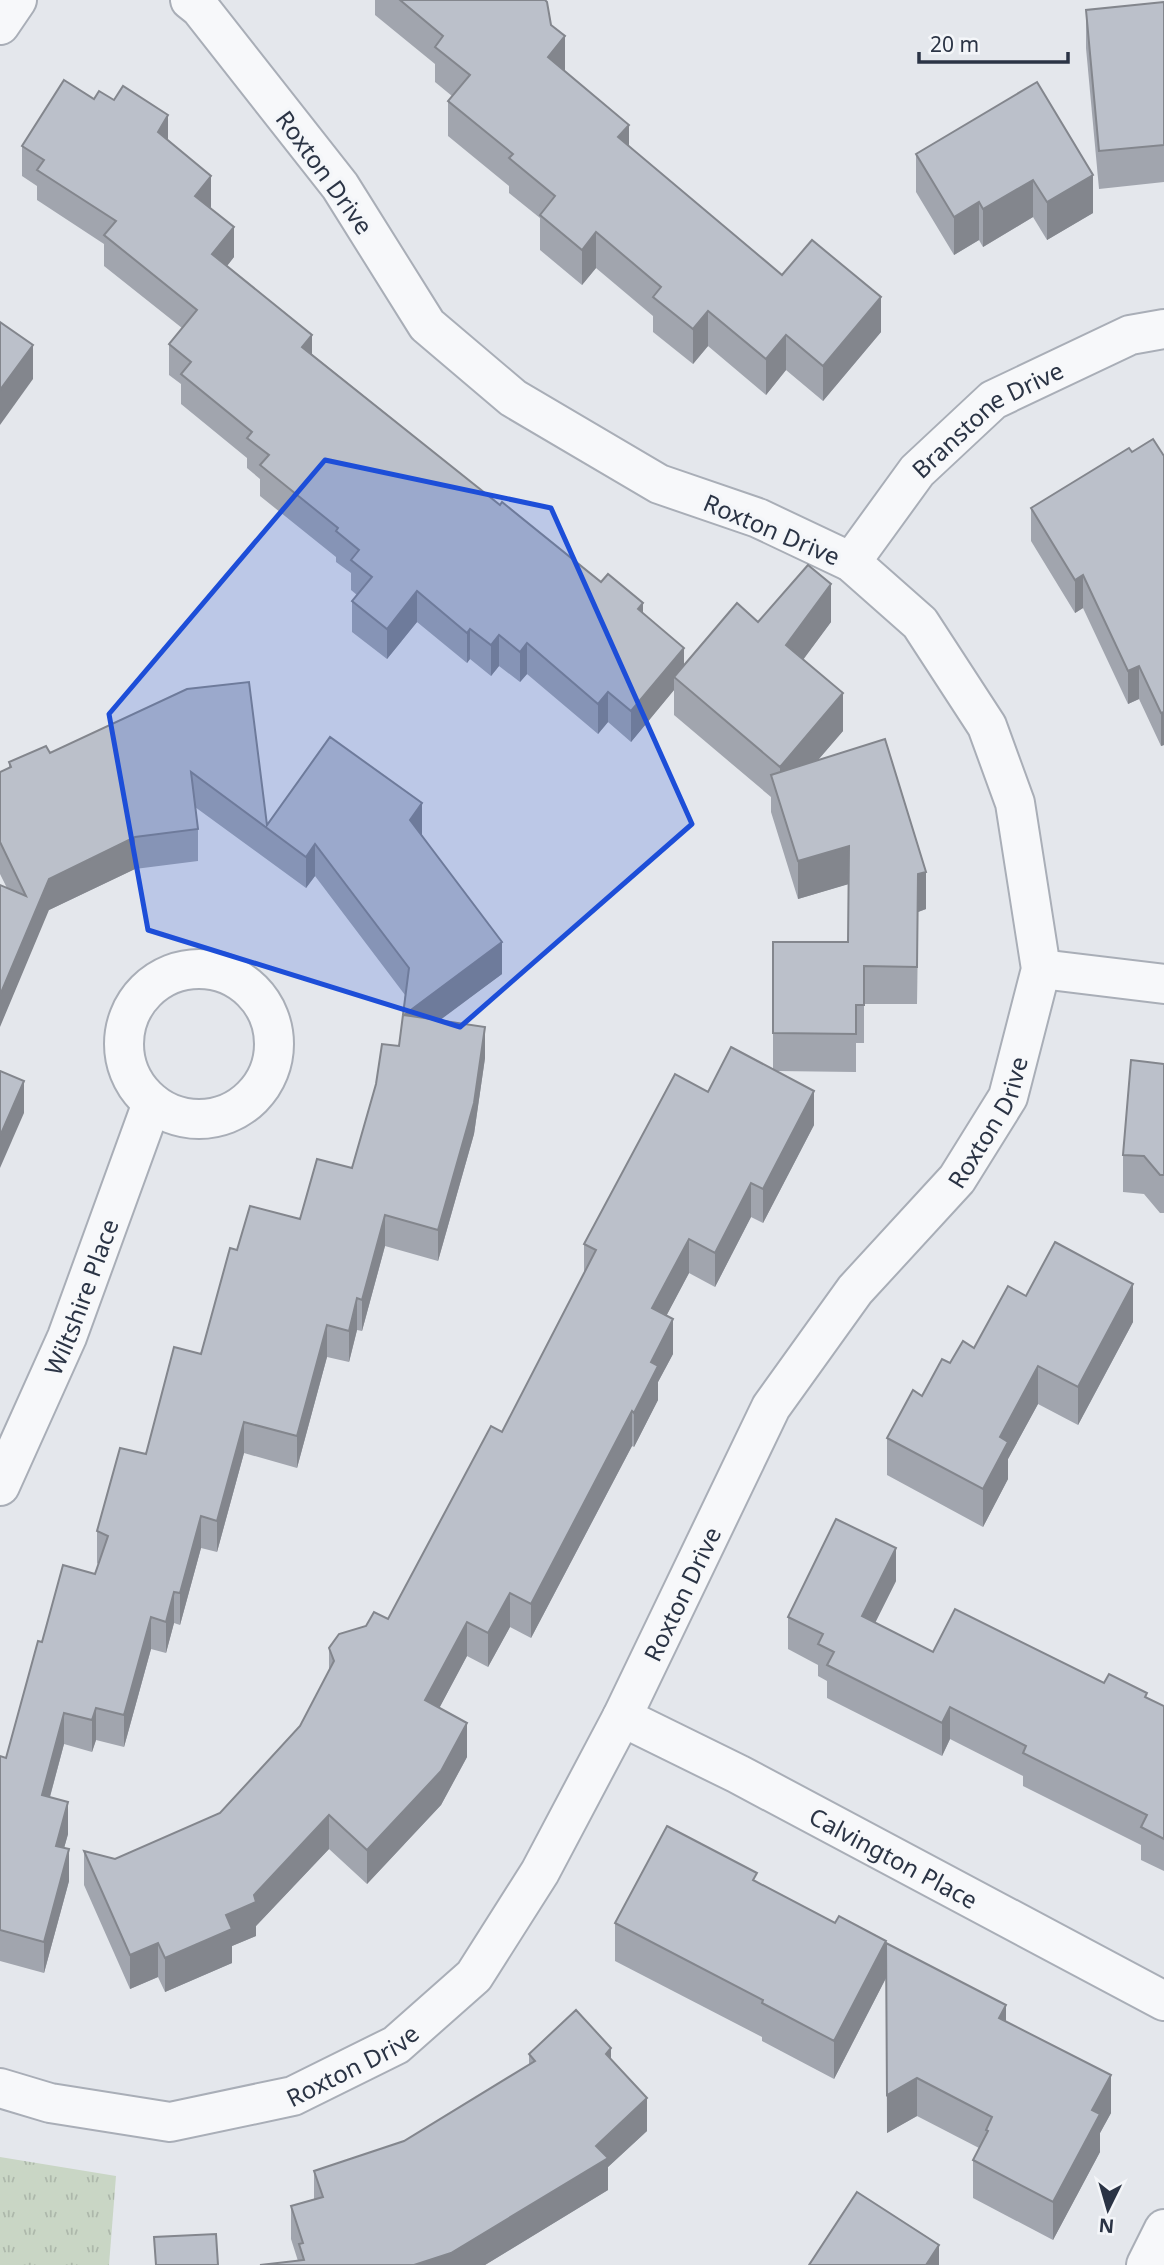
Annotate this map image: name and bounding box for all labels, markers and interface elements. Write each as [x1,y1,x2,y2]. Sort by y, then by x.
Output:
scale bar [919,21,1068,65]
text: 20 m [930,30,979,58]
street label: Roxton Drive [269,104,381,240]
street label: Branstone Drive [904,353,1068,485]
street label: Roxton Drive [699,485,845,573]
street label: Roxton Drive [939,1053,1034,1194]
street label: Wiltshire Place [36,1214,125,1380]
street label: Roxton Drive [635,1521,728,1666]
street label: Calvington Place [804,1799,984,1916]
street label: Roxton Drive [280,2017,425,2113]
north arrow [1073,2174,1143,2244]
text: N [1098,2212,1115,2240]

